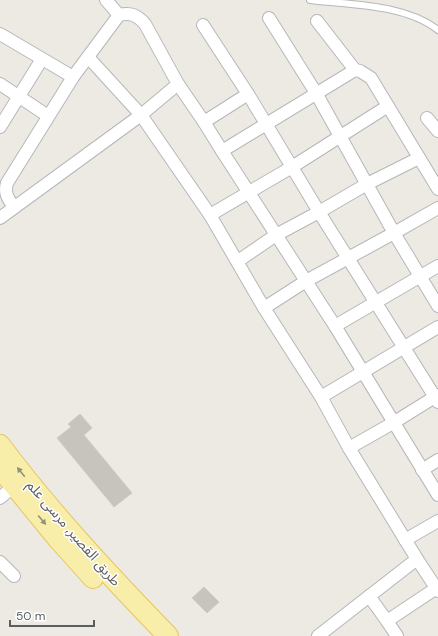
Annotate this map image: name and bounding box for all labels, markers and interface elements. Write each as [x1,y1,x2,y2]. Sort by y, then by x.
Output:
one-way arrow [16,466,25,477]
street label: طريق القصير, مرسى علم [22,476,125,591]
one-way arrow [38,515,47,525]
scale bar [10,602,94,628]
text: 50 m [16,608,45,624]

